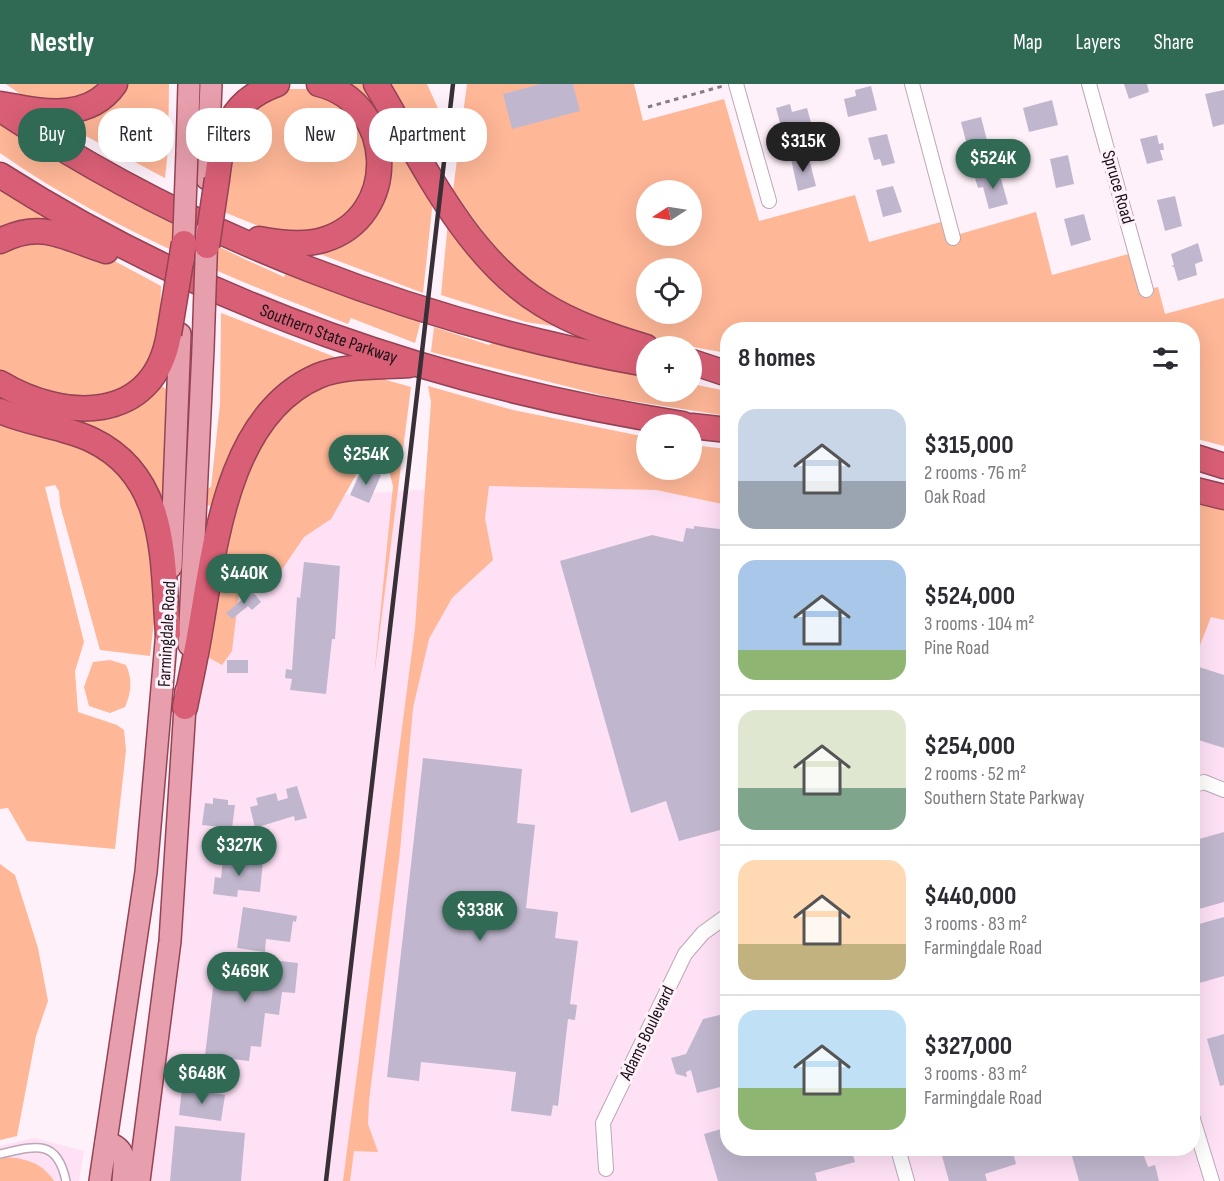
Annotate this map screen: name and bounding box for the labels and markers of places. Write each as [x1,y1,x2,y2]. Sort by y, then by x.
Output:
pin: $315K [761,122,845,173]
pin: $524K [951,139,1035,190]
pin: $254K [324,435,408,486]
pin: $440K [202,554,286,605]
pin: $327K [197,826,281,877]
pin: $338K [438,891,522,942]
pin: $469K [203,952,287,1003]
pin: $648K [160,1054,244,1105]

